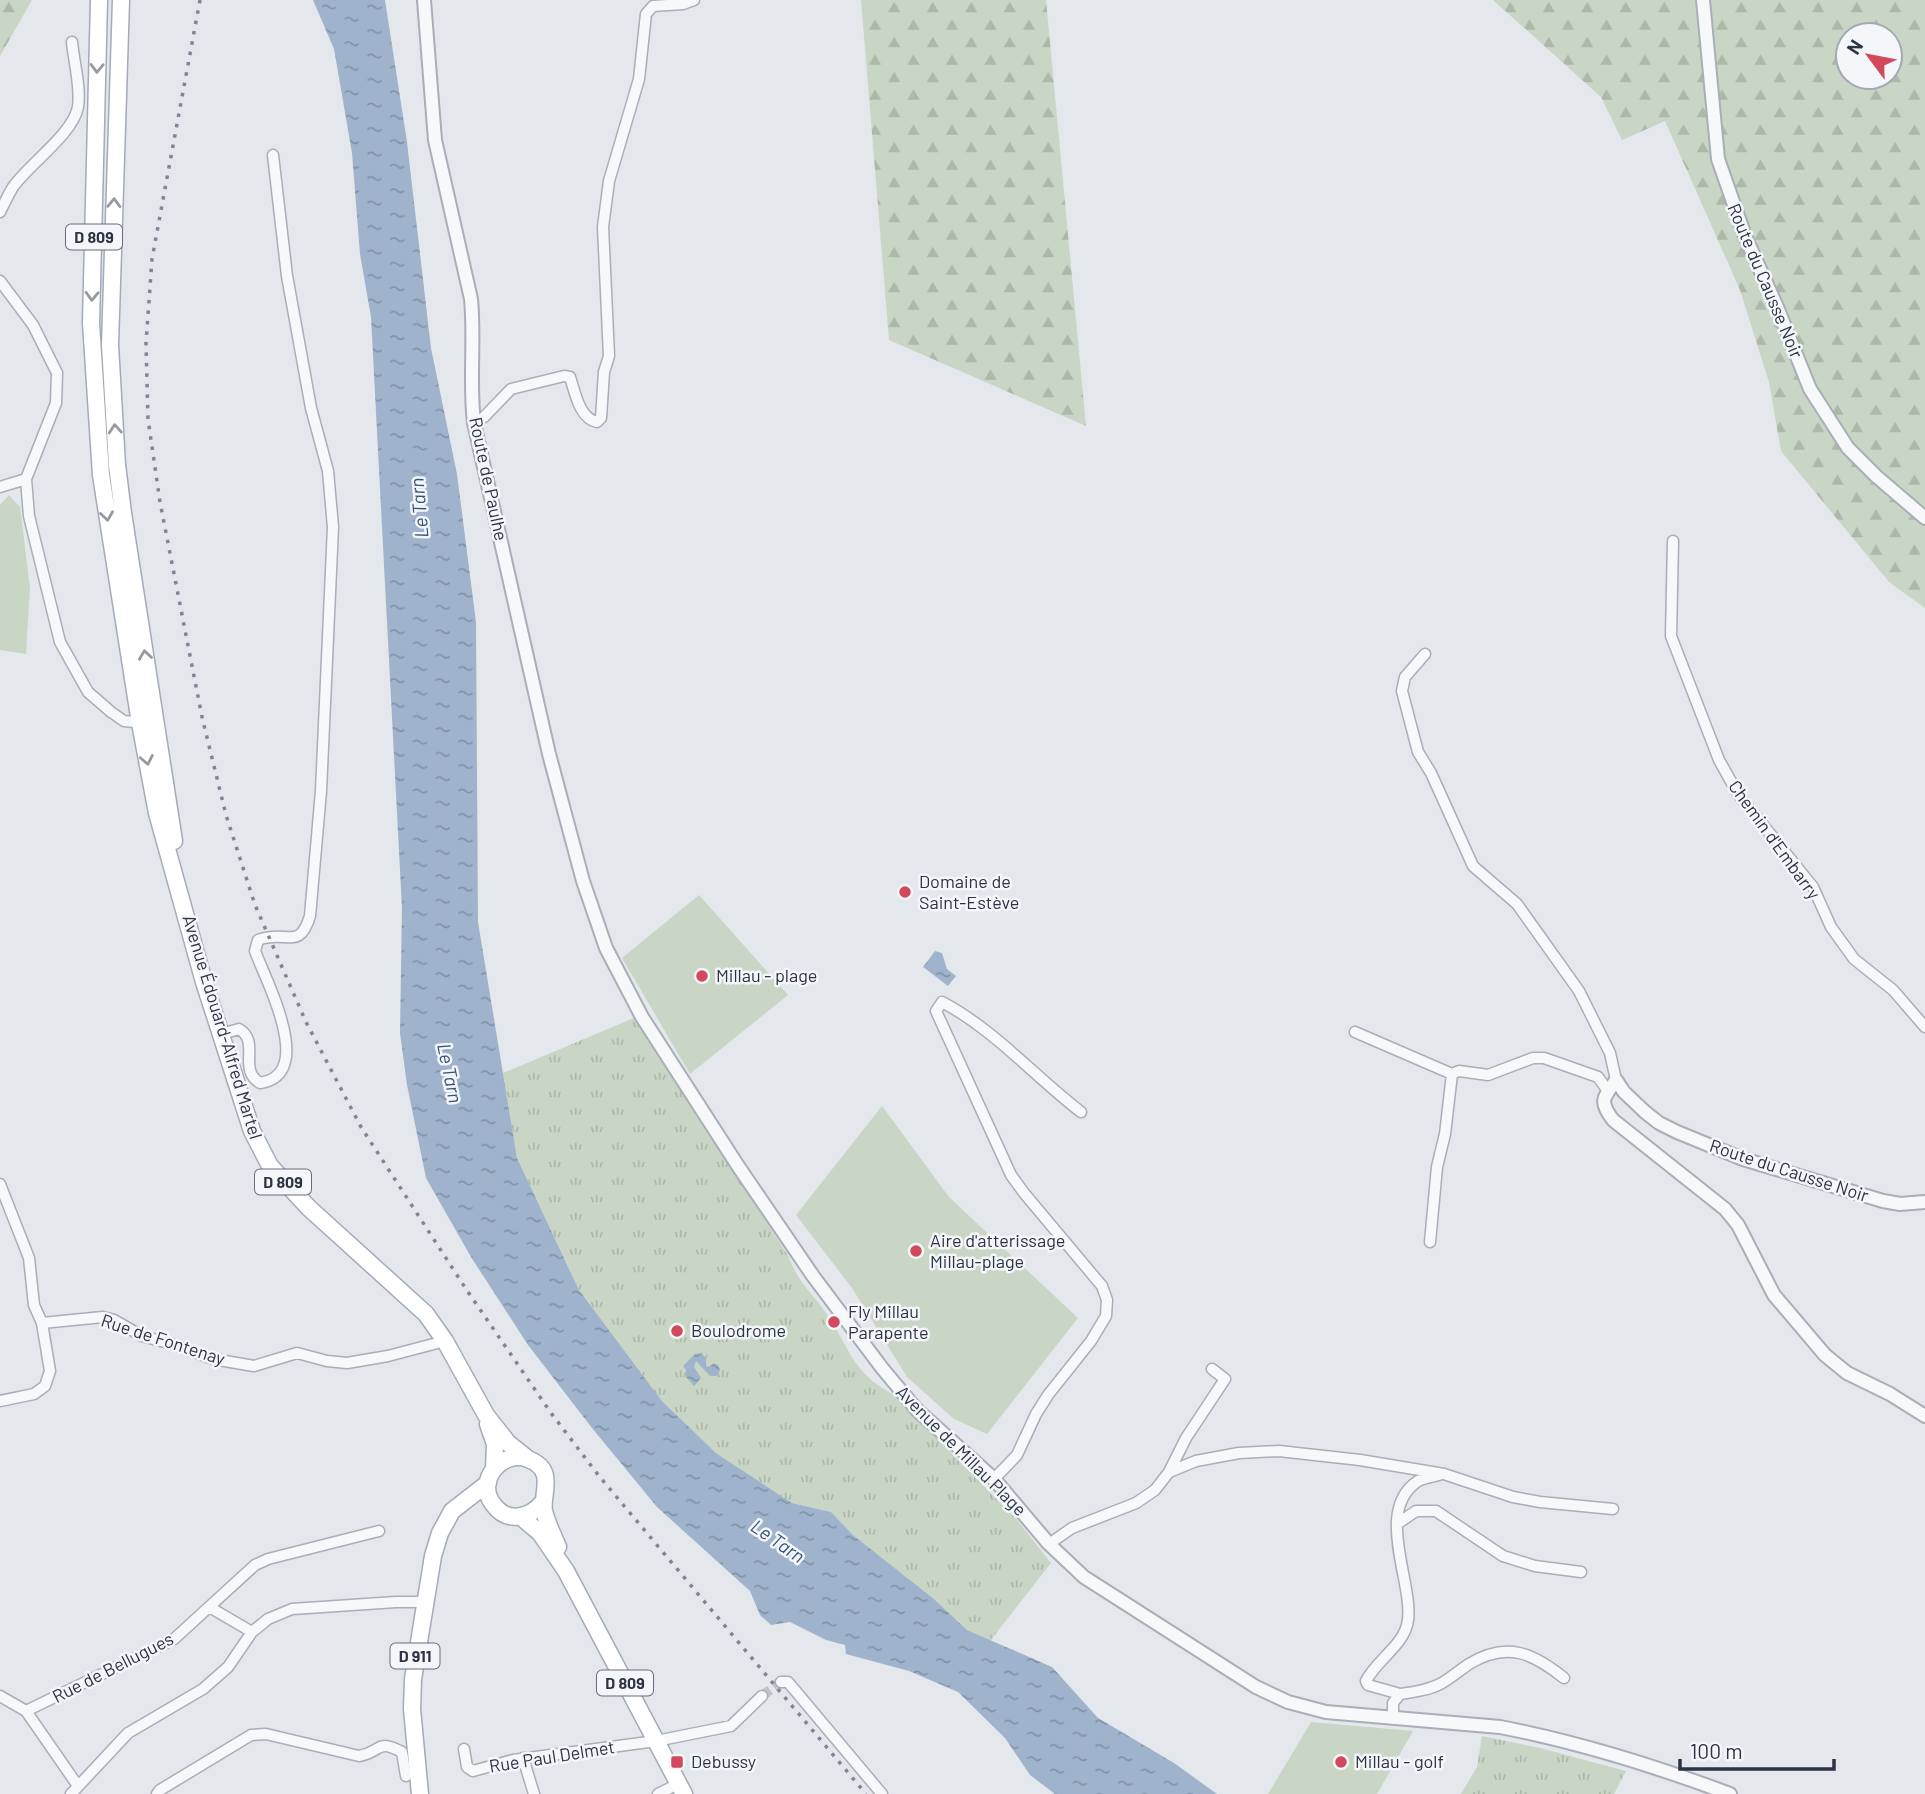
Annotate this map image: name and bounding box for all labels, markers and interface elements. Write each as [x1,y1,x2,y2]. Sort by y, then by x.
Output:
north arrow [1834,21,1904,91]
text: N [1841,35,1867,58]
one-way arrow [90,63,105,74]
one-way arrow [107,197,122,208]
street label: Route du Causse Noir [1723,200,1809,362]
road number: D 809 [66,224,122,249]
one-way arrow [84,290,99,301]
street label: Route de Paulhe [465,415,513,543]
one-way arrow [107,424,122,435]
water label: Le Tarn [404,477,433,539]
one-way arrow [99,510,114,522]
one-way arrow [138,649,153,661]
one-way arrow [138,754,153,766]
street label: Chemin d'Embarry [1724,776,1825,903]
place label: Domaine de Saint-Estève [919,870,1019,913]
marker: Domaine de Saint-Estève [897,884,913,900]
street label: Avenue Édouard-Alfred Martel [178,912,268,1142]
place label: Millau - plage [716,964,817,986]
marker: Millau - plage [694,968,710,984]
water label: Le Tarn [433,1041,468,1105]
street label: Route du Causse Noir [1707,1134,1872,1206]
road number: D 809 [255,1170,311,1194]
place label: Aire d'atterissage Millau-plage [930,1229,1065,1272]
marker: Aire d'atterissage Millau-plage [908,1243,924,1259]
place label: Fly Millau Parapente [848,1300,929,1343]
street label: Rue de Fontenay [99,1309,228,1369]
marker: Fly Millau Parapente [826,1314,842,1330]
place label: Boulodrome [691,1319,786,1341]
marker: Boulodrome [669,1323,685,1339]
street label: Avenue de Millau Plage [892,1381,1031,1520]
water label: Le Tarn [747,1514,810,1567]
street label: Rue de Bellugues [48,1627,177,1707]
road number: D 911 [390,1644,440,1668]
road number: D 809 [597,1670,653,1695]
scale bar [1680,1728,1834,1772]
street label: Rue Paul Delmet [488,1735,616,1777]
text: 100 m [1690,1738,1743,1763]
place label: Debussy [691,1750,756,1772]
place label: Millau - golf [1355,1750,1444,1772]
marker: Debussy [669,1754,685,1770]
marker: Millau - golf [1333,1754,1349,1770]

